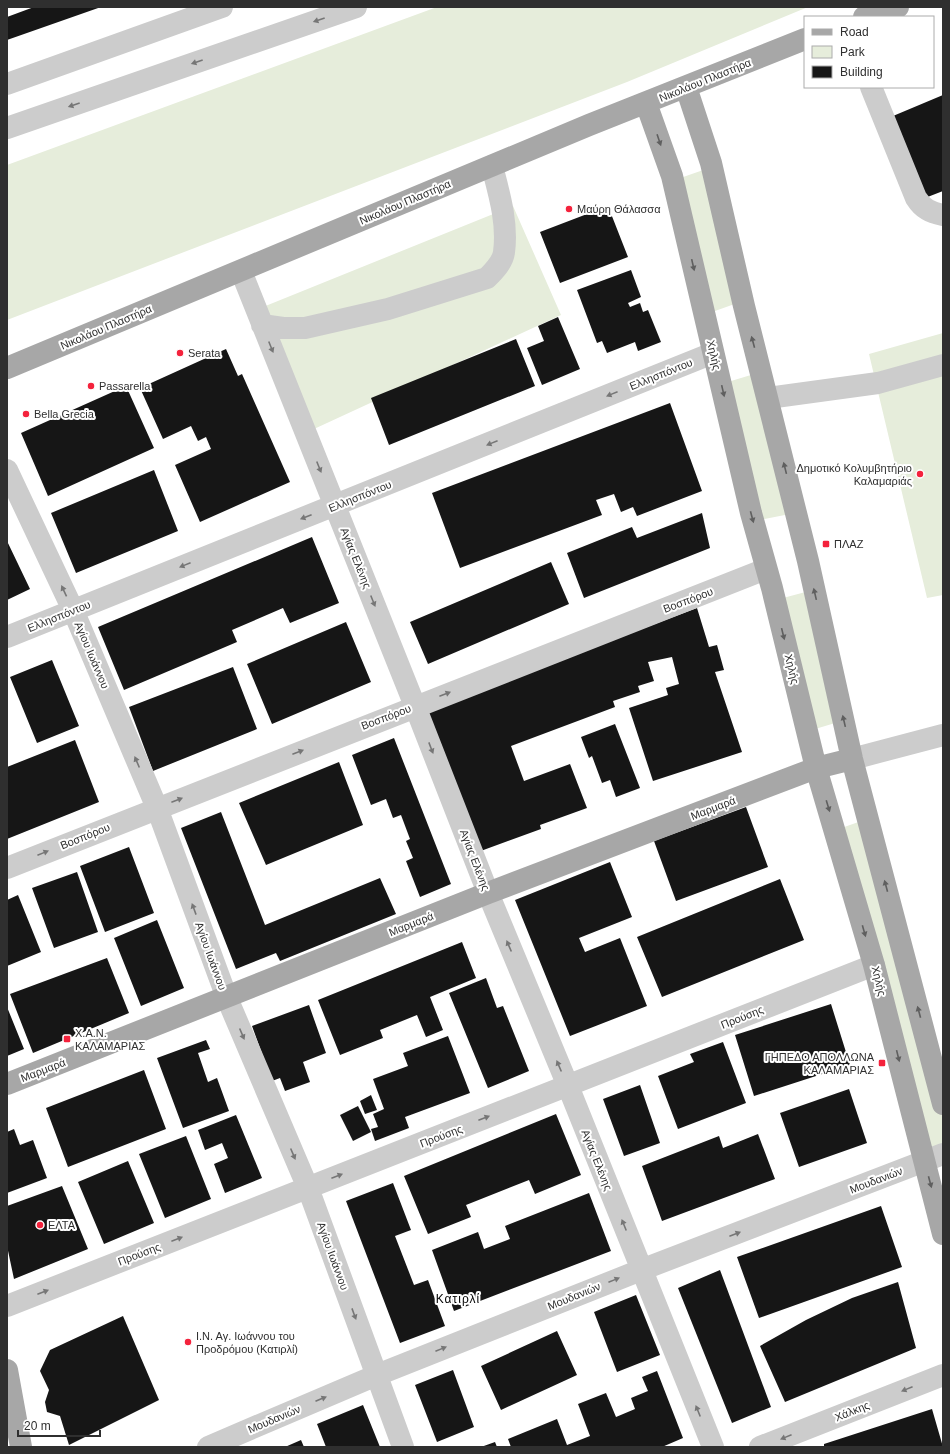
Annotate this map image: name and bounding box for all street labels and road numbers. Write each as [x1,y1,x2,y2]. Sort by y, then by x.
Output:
street label: Νικολάου Πλαστήρα [657,56,753,104]
street label: Νικολάου Πλαστήρα [358,177,453,227]
street label: Νικολάου Πλαστήρα [59,302,154,352]
street label: Χηλής [705,339,723,371]
street label: Ελλησπόντου [628,356,694,392]
street label: Ελλησπόντου [327,478,393,514]
street label: Αγίας Ελένης [338,526,374,590]
street label: Βοσπόρου [661,585,715,615]
street label: Ελλησπόντου [26,598,92,634]
street label: Αγίου Ιωάννου [73,620,111,690]
street label: Χηλής [783,653,801,685]
street label: Βοσπόρου [359,702,413,732]
street label: Μαρμαρά [689,794,738,822]
street label: Βοσπόρου [58,821,112,851]
street label: Αγίας Ελένης [458,828,492,892]
street label: Μαρμαρά [387,909,436,938]
street label: Αγίου Ιωάννου [193,920,229,992]
street label: Χηλής [870,965,888,997]
street label: Προύσης [719,1003,765,1031]
street label: Μαρμαρά [19,1056,68,1084]
street label: Προύσης [418,1122,464,1150]
street label: Αγίας Ελένης [579,1128,615,1192]
street label: Μουδανιών [848,1164,905,1196]
street label: Αγίου Ιωάννου [315,1220,351,1292]
street label: Προύσης [116,1240,162,1268]
street label: Μουδανιών [546,1280,603,1312]
street label: Χάλκης [833,1399,871,1423]
street label: Μουδανιών [246,1402,302,1435]

